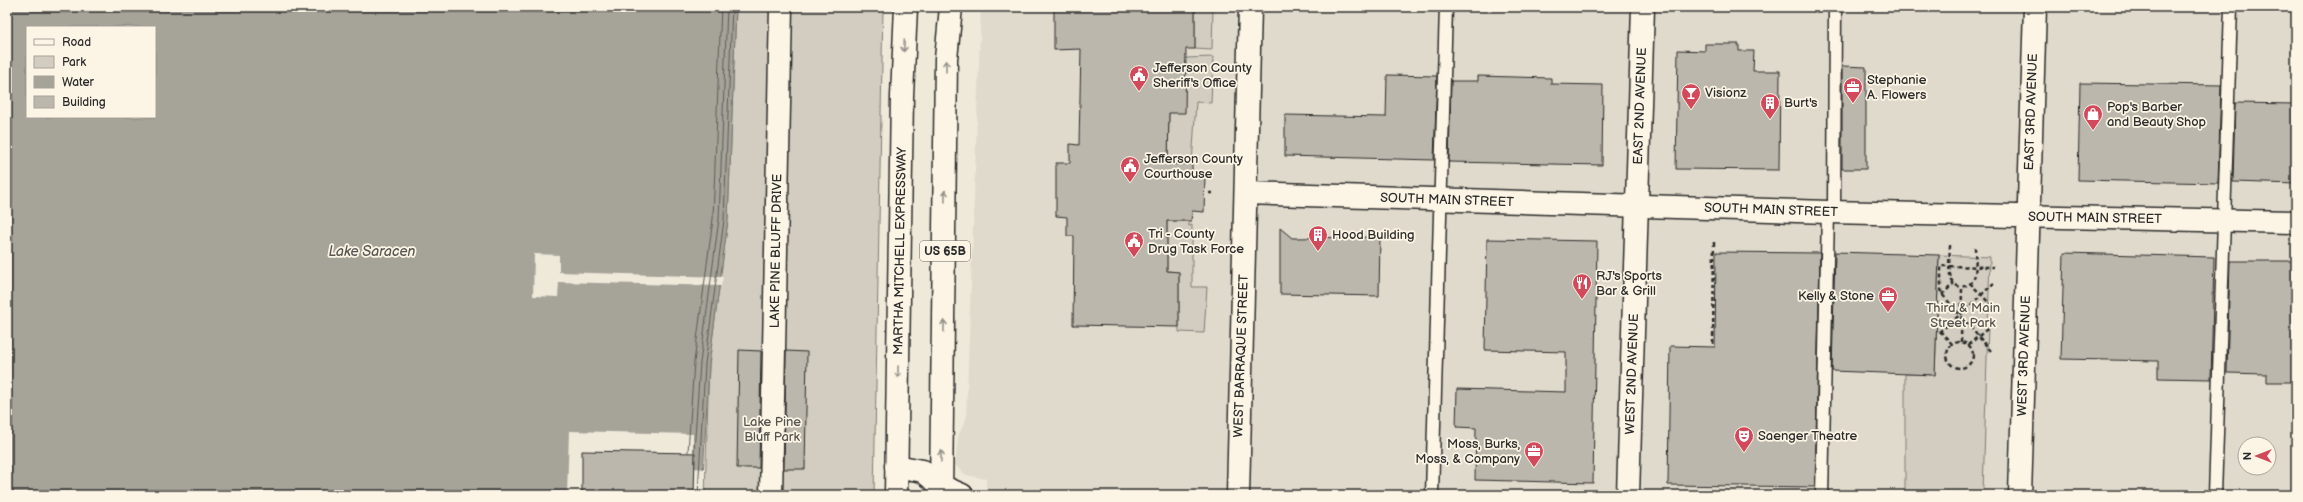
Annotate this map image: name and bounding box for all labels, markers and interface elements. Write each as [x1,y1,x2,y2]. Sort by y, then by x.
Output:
legend [26,26,156,118]
text: Road [62,35,91,50]
one-way arrow [901,39,908,52]
street label: EAST 2ND AVENUE [1630,47,1650,165]
street label: EAST 3RD AVENUE [2021,53,2041,171]
text: Park [62,55,86,70]
one-way arrow [942,60,950,73]
place label: Jefferson County Sheriff's Office [1153,60,1252,91]
public building icon: Jefferson County Sheriff's Office [1128,64,1150,92]
place label: Stephanie A. Flowers [1867,72,1927,103]
text: Water [62,75,94,90]
office icon: Stephanie A. Flowers [1842,76,1864,104]
bar icon: Visionz [1680,82,1702,110]
place label: Visionz [1705,85,1747,101]
building icon: Burt's [1759,92,1781,120]
text: Building [62,95,106,110]
place label: Burt's [1784,95,1818,111]
place label: Pop's Barber and Beauty Shop [2107,99,2206,130]
shop icon: Pop's Barber and Beauty Shop [2082,103,2104,131]
street label: MARTHA MITCHELL EXPRESSWAY [890,146,910,355]
place label: Jefferson County Courthouse [1144,151,1243,182]
public building icon: Jefferson County Courthouse [1119,155,1141,183]
street label: LAKE PINE BLUFF DRIVE [767,173,785,328]
one-way arrow [941,190,949,203]
street label: SOUTH MAIN STREET [1380,190,1514,210]
street label: SOUTH MAIN STREET [1704,200,1838,220]
street label: SOUTH MAIN STREET [2028,209,2162,227]
building icon: Hood Building [1307,224,1329,252]
place label: Tri - County Drug Task Force [1148,226,1244,257]
place label: Hood Building [1332,227,1415,243]
public building icon: Tri - County Drug Task Force [1123,230,1145,258]
road number: US 65B [920,241,970,261]
water label: Lake Saracen [329,243,416,260]
place label: RJ's Sports Bar & Grill [1596,268,1662,299]
restaurant icon: RJ's Sports Bar & Grill [1571,272,1593,300]
street label: WEST BARRAQUE STREET [1230,274,1252,438]
office icon: Kelly & Stone [1877,285,1899,313]
place label: Kelly & Stone [1798,288,1874,304]
street label: WEST 3RD AVENUE [2014,295,2034,417]
park label: Third & Main Street Park [1926,300,2000,331]
street label: WEST 2ND AVENUE [1622,313,1642,435]
one-way arrow [940,320,948,333]
one-way arrow [894,365,902,378]
park label: Lake Pine Bluff Park [743,414,801,445]
theatre icon: Saenger Theatre [1733,425,1755,453]
place label: Saenger Theatre [1758,428,1857,444]
place label: Moss, Burks, Moss, & Company [1415,436,1520,467]
north arrow [2237,436,2277,476]
office icon: Moss, Burks, Moss, & Company [1523,440,1545,468]
one-way arrow [937,450,945,463]
text: N [2241,452,2254,460]

